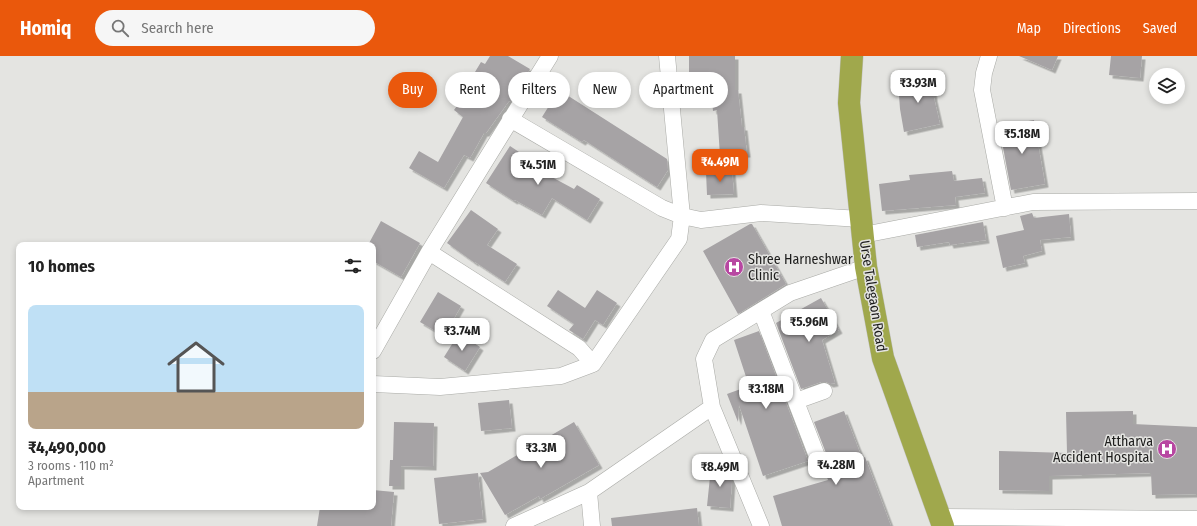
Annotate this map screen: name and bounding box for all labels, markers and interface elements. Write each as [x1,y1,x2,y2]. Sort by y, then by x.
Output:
search box [95,10,375,46]
text: Homiq [20,17,71,40]
icon: search [109,17,131,39]
text: Search here [141,19,214,37]
text: Map [1017,20,1041,37]
text: Directions [1063,20,1121,37]
text: Saved [1143,20,1177,37]
map controls [1149,68,1185,104]
button: layers [1149,68,1185,104]
pin: ₹3.93M [885,70,951,104]
chip: Buy [388,72,437,108]
chip: Rent [445,72,500,108]
chip: Filters [508,72,570,108]
chip: New [578,72,631,108]
chip: Apartment [639,72,728,108]
text: ₹3.93M [899,75,937,90]
pin: ₹5.18M [989,121,1055,155]
text: ₹5.18M [1004,126,1040,141]
pin: ₹4.49M [687,149,753,183]
pin: ₹4.51M [505,152,571,186]
text: ₹4.49M [701,154,739,169]
text: ₹4.51M [520,157,556,172]
street label: Urse Talegaon Road [856,239,890,353]
place label: Shree Harneshwar Clinic [748,251,853,284]
icon: filters [342,255,364,277]
text: 10 homes [28,256,95,277]
hospital icon: Shree Harneshwar Clinic [723,256,745,278]
pin: ₹5.96M [776,309,842,343]
text: ₹5.96M [790,314,828,329]
pin: ₹3.74M [429,318,495,352]
text: ₹3.74M [444,323,480,338]
icon: home [160,331,232,403]
pin: ₹3.18M [733,376,799,410]
text: ₹3.18M [748,381,784,396]
place label: Attharva Accident Hospital [1053,433,1153,466]
pin: ₹3.3M [513,435,569,469]
text: ₹4,490,000 [28,437,106,458]
hospital icon: Attharva Accident Hospital [1156,438,1178,460]
text: ₹3.3M [525,440,557,455]
pin: ₹4.28M [803,452,869,486]
pin: ₹8.49M [687,454,753,488]
text: ₹4.28M [817,457,855,472]
text: 3 rooms · 110 m² [28,458,114,473]
text: ₹8.49M [701,459,739,474]
text: Apartment [28,473,84,488]

